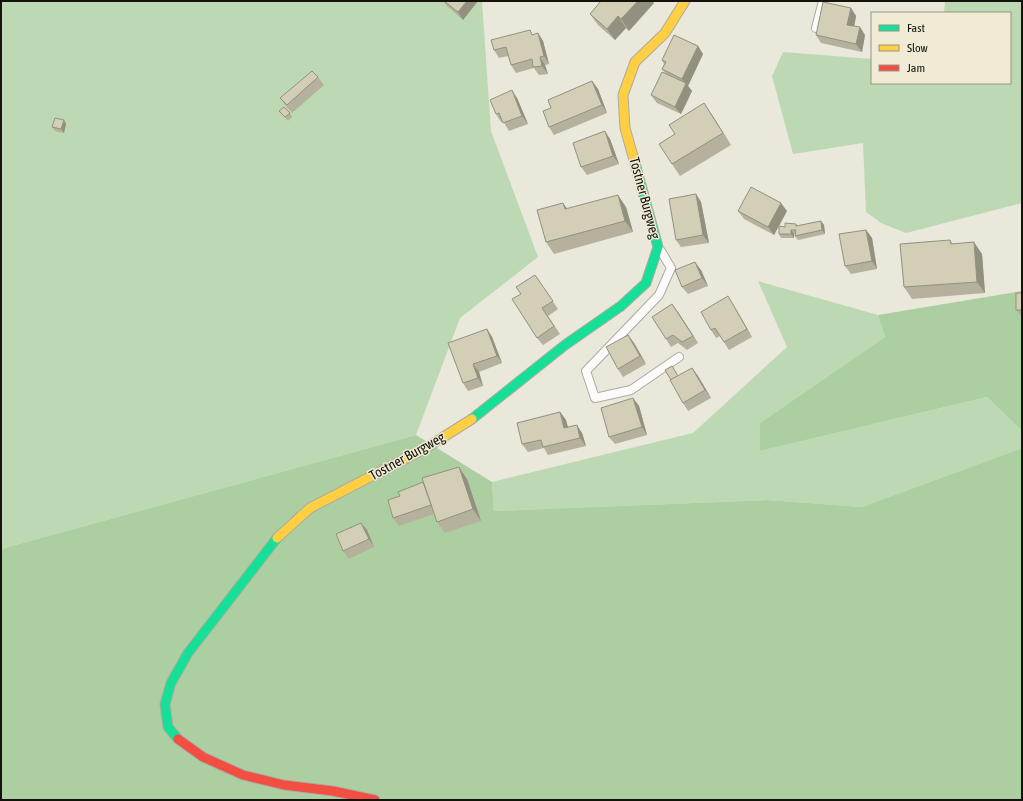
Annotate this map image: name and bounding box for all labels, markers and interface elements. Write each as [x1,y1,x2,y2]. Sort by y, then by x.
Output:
legend [871,12,1011,84]
text: Fast [907,21,925,35]
text: Slow [907,41,928,55]
text: Jam [907,61,925,75]
street label: Tostner Burgweg [626,155,664,241]
street label: Tostner Burgweg [366,429,448,483]

